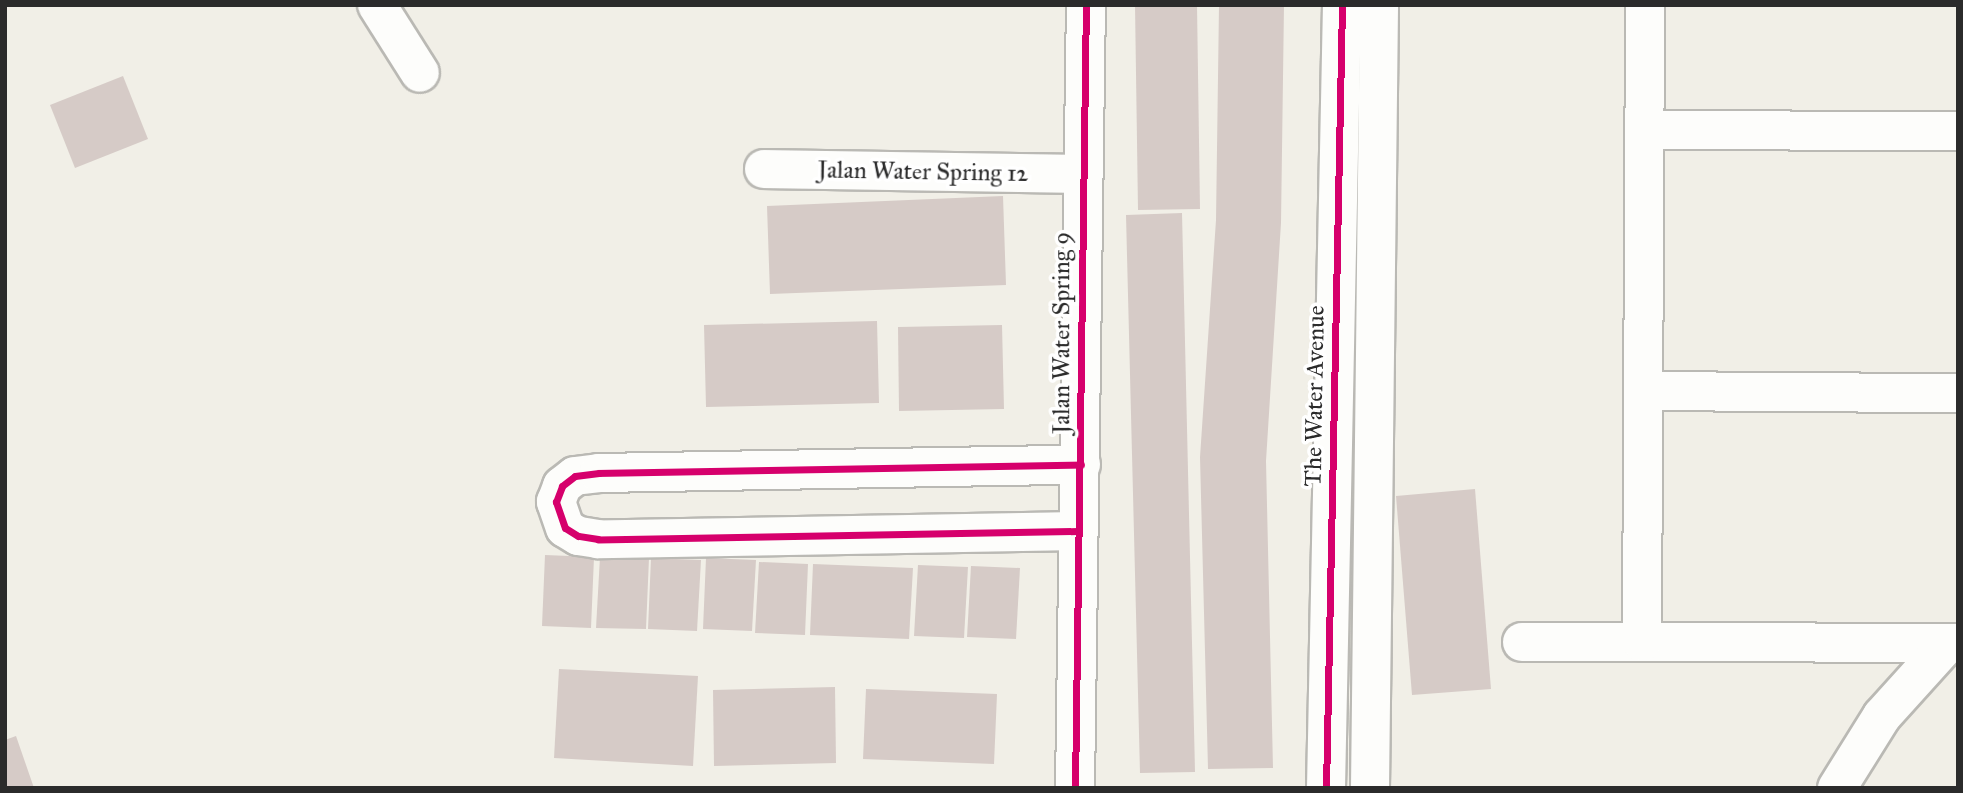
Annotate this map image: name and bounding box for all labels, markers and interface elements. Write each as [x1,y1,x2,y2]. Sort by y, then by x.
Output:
street label: Jalan Water Spring 12 [818,156,1028,188]
street label: Jalan Water Spring 9 [1048,232,1076,434]
street label: The Water Avenue [1299,305,1331,487]

